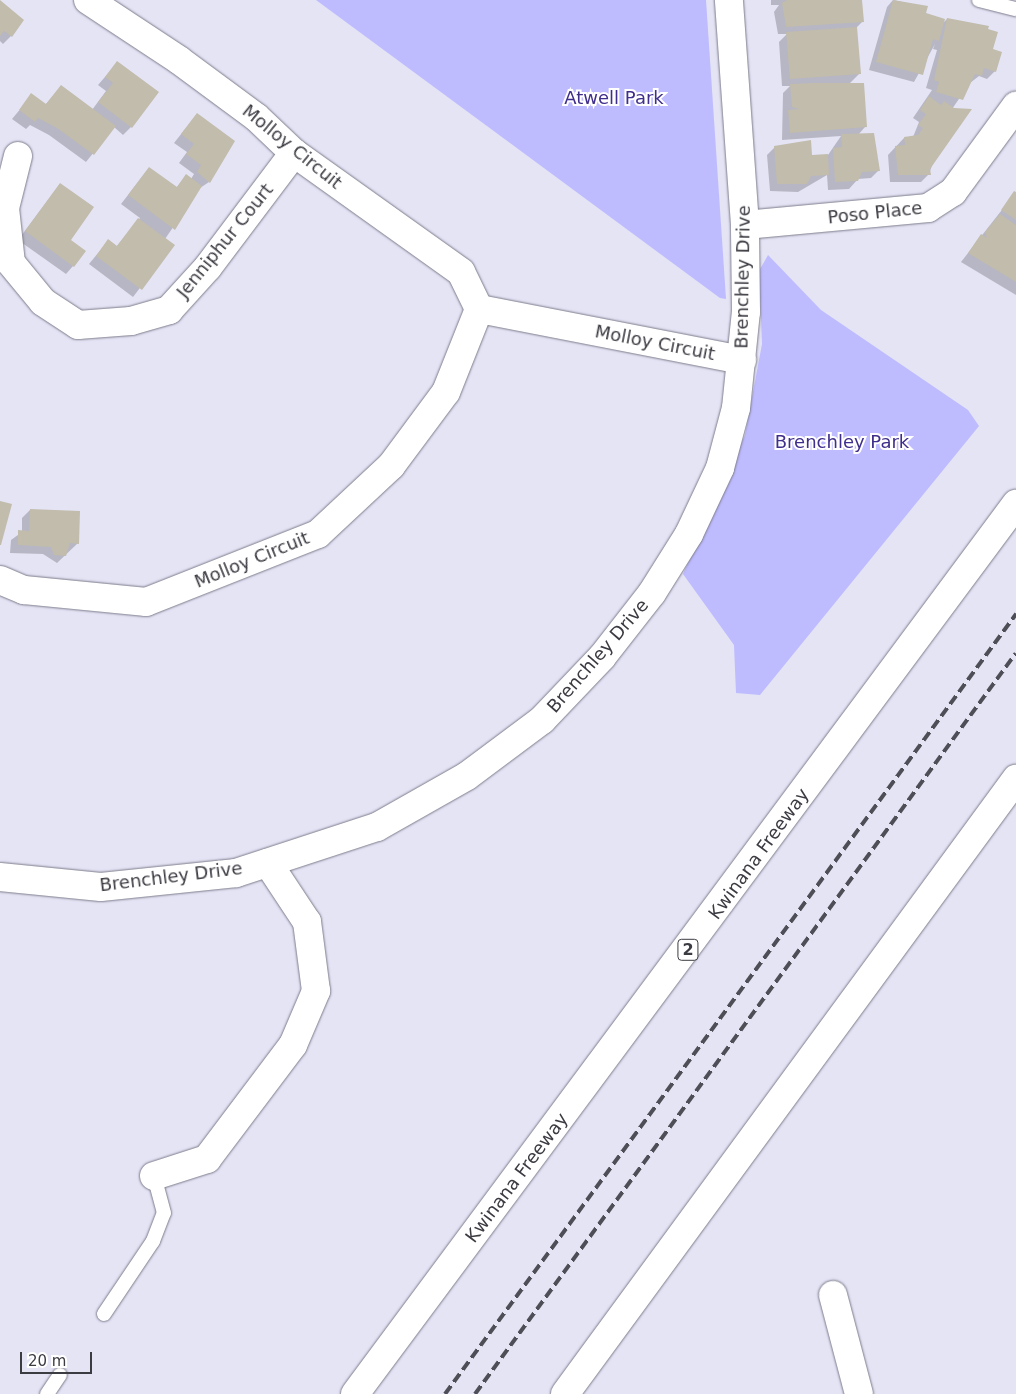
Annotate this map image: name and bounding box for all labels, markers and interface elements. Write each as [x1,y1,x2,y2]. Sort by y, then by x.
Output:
park label: Atwell Park [564,87,664,109]
street label: Molloy Circuit [238,100,346,194]
street label: Jenniphur Court [172,179,278,303]
street label: Poso Place [827,197,923,229]
street label: Brenchley Drive [731,205,755,349]
street label: Molloy Circuit [593,321,717,365]
park label: Brenchley Park [775,431,909,453]
street label: Molloy Circuit [191,527,313,593]
street label: Brenchley Drive [543,595,653,717]
street label: Kwinana Freeway [704,784,814,924]
street label: Brenchley Drive [98,858,244,896]
road number: 2 [677,936,699,964]
street label: Kwinana Freeway [461,1109,573,1247]
scale bar [22,1342,95,1374]
text: 20 m [28,1352,66,1370]

